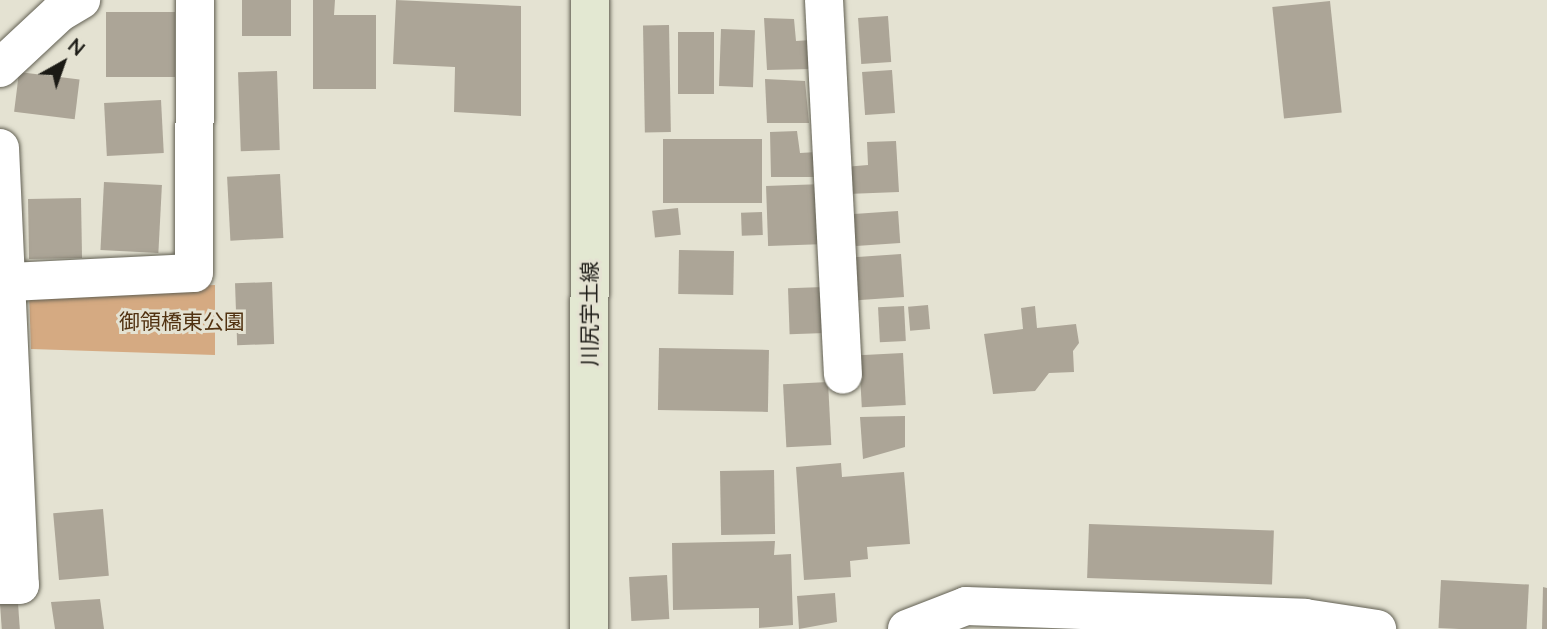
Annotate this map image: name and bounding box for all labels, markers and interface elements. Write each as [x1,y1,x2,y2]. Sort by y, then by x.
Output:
north arrow [28,28,98,98]
text: N [64,33,90,60]
street label: 川尻宇土線 [576,262,602,366]
park label: 御領橋東公園 [119,308,245,334]

